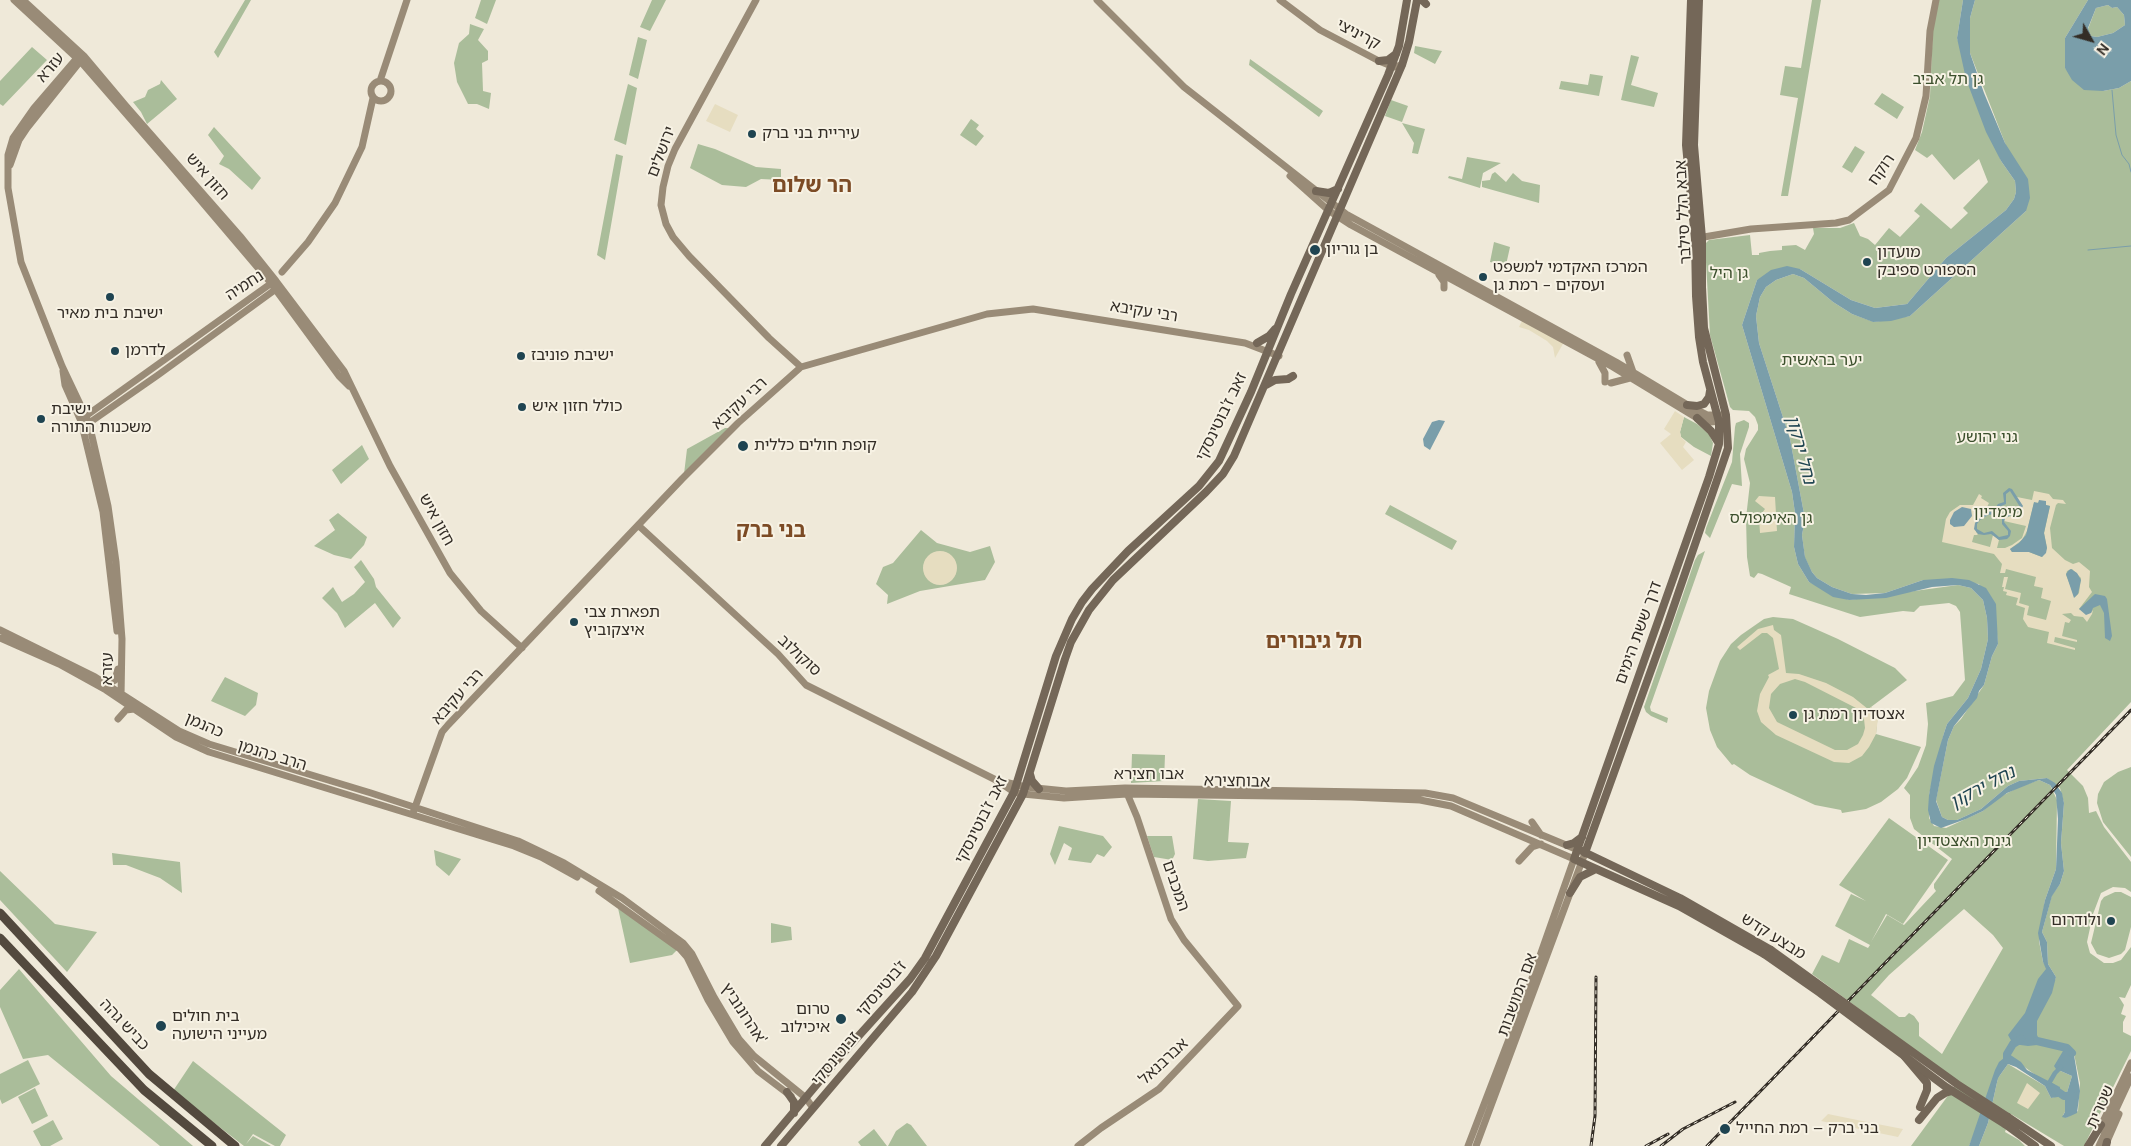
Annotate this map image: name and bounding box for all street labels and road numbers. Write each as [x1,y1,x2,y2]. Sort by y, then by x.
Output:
street label: קריניצי [1333,15,1383,55]
street label: עזרא [33,49,69,87]
street label: ירושלים [644,124,680,180]
street label: חזון איש [181,149,233,205]
street label: רוקח [1864,151,1900,189]
street label: אבא הלל סילבר [1672,159,1696,265]
street label: נחמיה [222,267,268,305]
street label: רבי עקיבא [1109,297,1179,327]
street label: זאב ז'בוטינסקי [1192,370,1252,464]
street label: רבי עקיבא [708,374,772,434]
street label: חזון איש [414,491,458,549]
street label: דרך ששת הימים [1611,579,1667,687]
street label: סוקולוב [773,631,825,681]
street label: עזרא [98,652,118,686]
street label: רבי עקיבא [428,665,488,729]
street label: כהנמן [182,709,226,743]
street label: הרב כהנמן [235,736,309,776]
street label: אבו חצירא [1114,765,1184,785]
street label: אבוחצירא [1204,772,1270,792]
street label: זאב ז'בוטינסקי [952,773,1012,867]
street label: המכבים [1157,858,1193,914]
street label: מבצע קדש [1737,910,1809,964]
street label: אם המושבות [1494,951,1542,1039]
street label: ז'בוטינסקי [853,957,911,1021]
street label: אהרונוביץ' [716,980,770,1048]
street label: כביש גהה [95,995,153,1055]
street label: זבוטינסקי [808,1028,864,1090]
street label: אברבנאל [1135,1034,1193,1090]
street label: שטרית [2083,1082,2119,1132]

